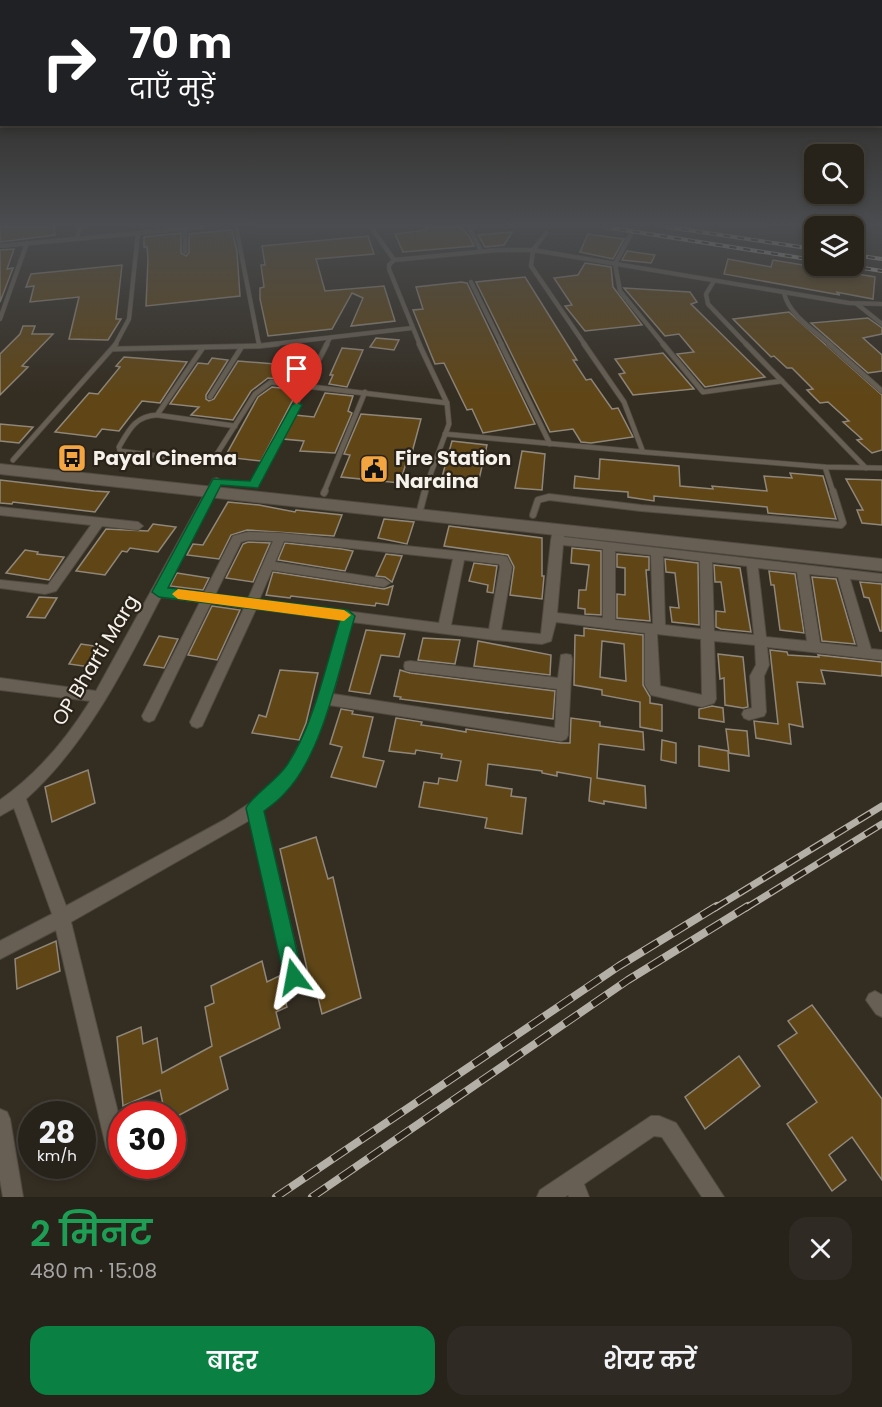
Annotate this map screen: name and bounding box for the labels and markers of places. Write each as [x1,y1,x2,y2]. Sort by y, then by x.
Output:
pin [271,343,322,405]
bus stop icon: Payal Cinema [56,442,88,474]
place label: Payal Cinema [93,444,237,472]
place label: Fire Station Naraina [395,444,511,495]
public building icon: Fire Station Naraina [358,453,390,485]

